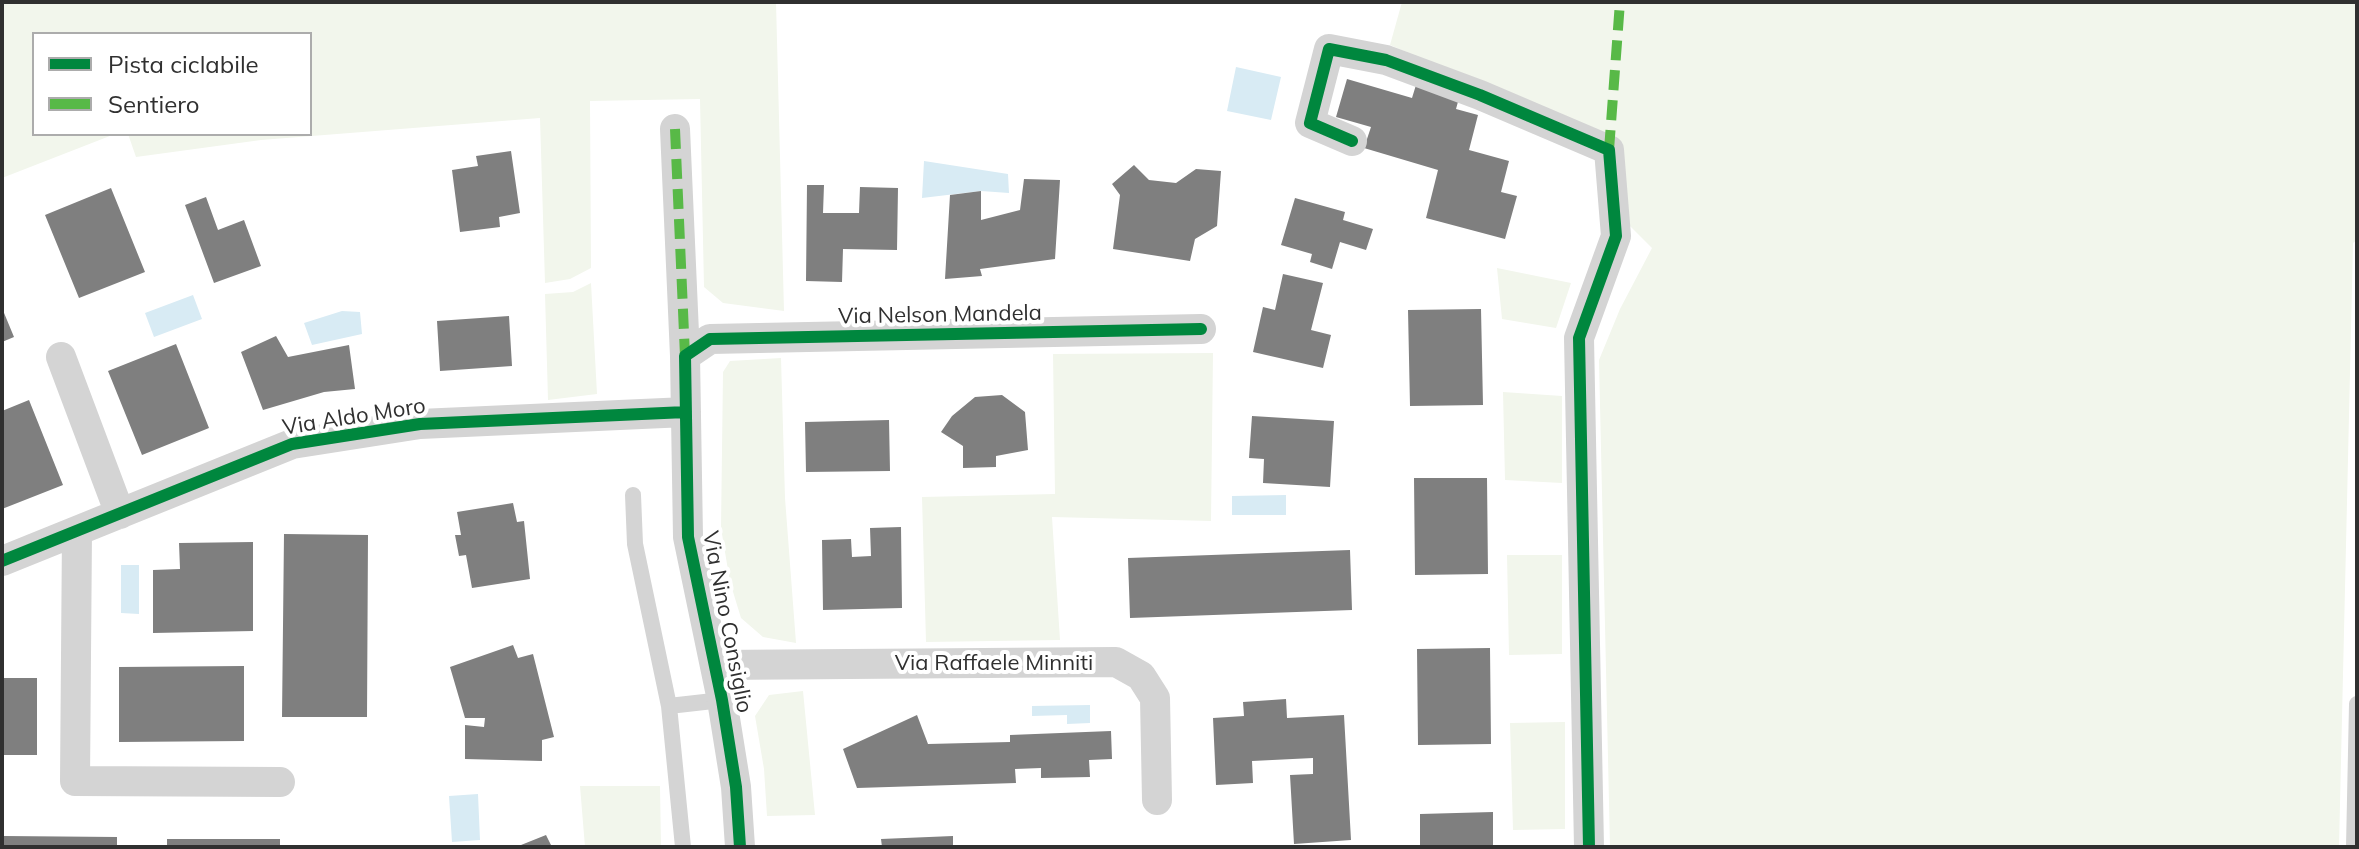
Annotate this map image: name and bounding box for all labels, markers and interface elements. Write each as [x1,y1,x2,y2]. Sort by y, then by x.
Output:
legend [32,32,312,136]
text: Pista ciclabile [108,49,259,79]
text: Sentiero [108,89,200,119]
street label: Via Nelson Mandela [838,300,1042,330]
street label: Via Aldo Moro [281,393,427,441]
street label: Via Nino Consiglio [696,529,758,715]
street label: Via Raffaele Minniti [895,650,1093,676]

